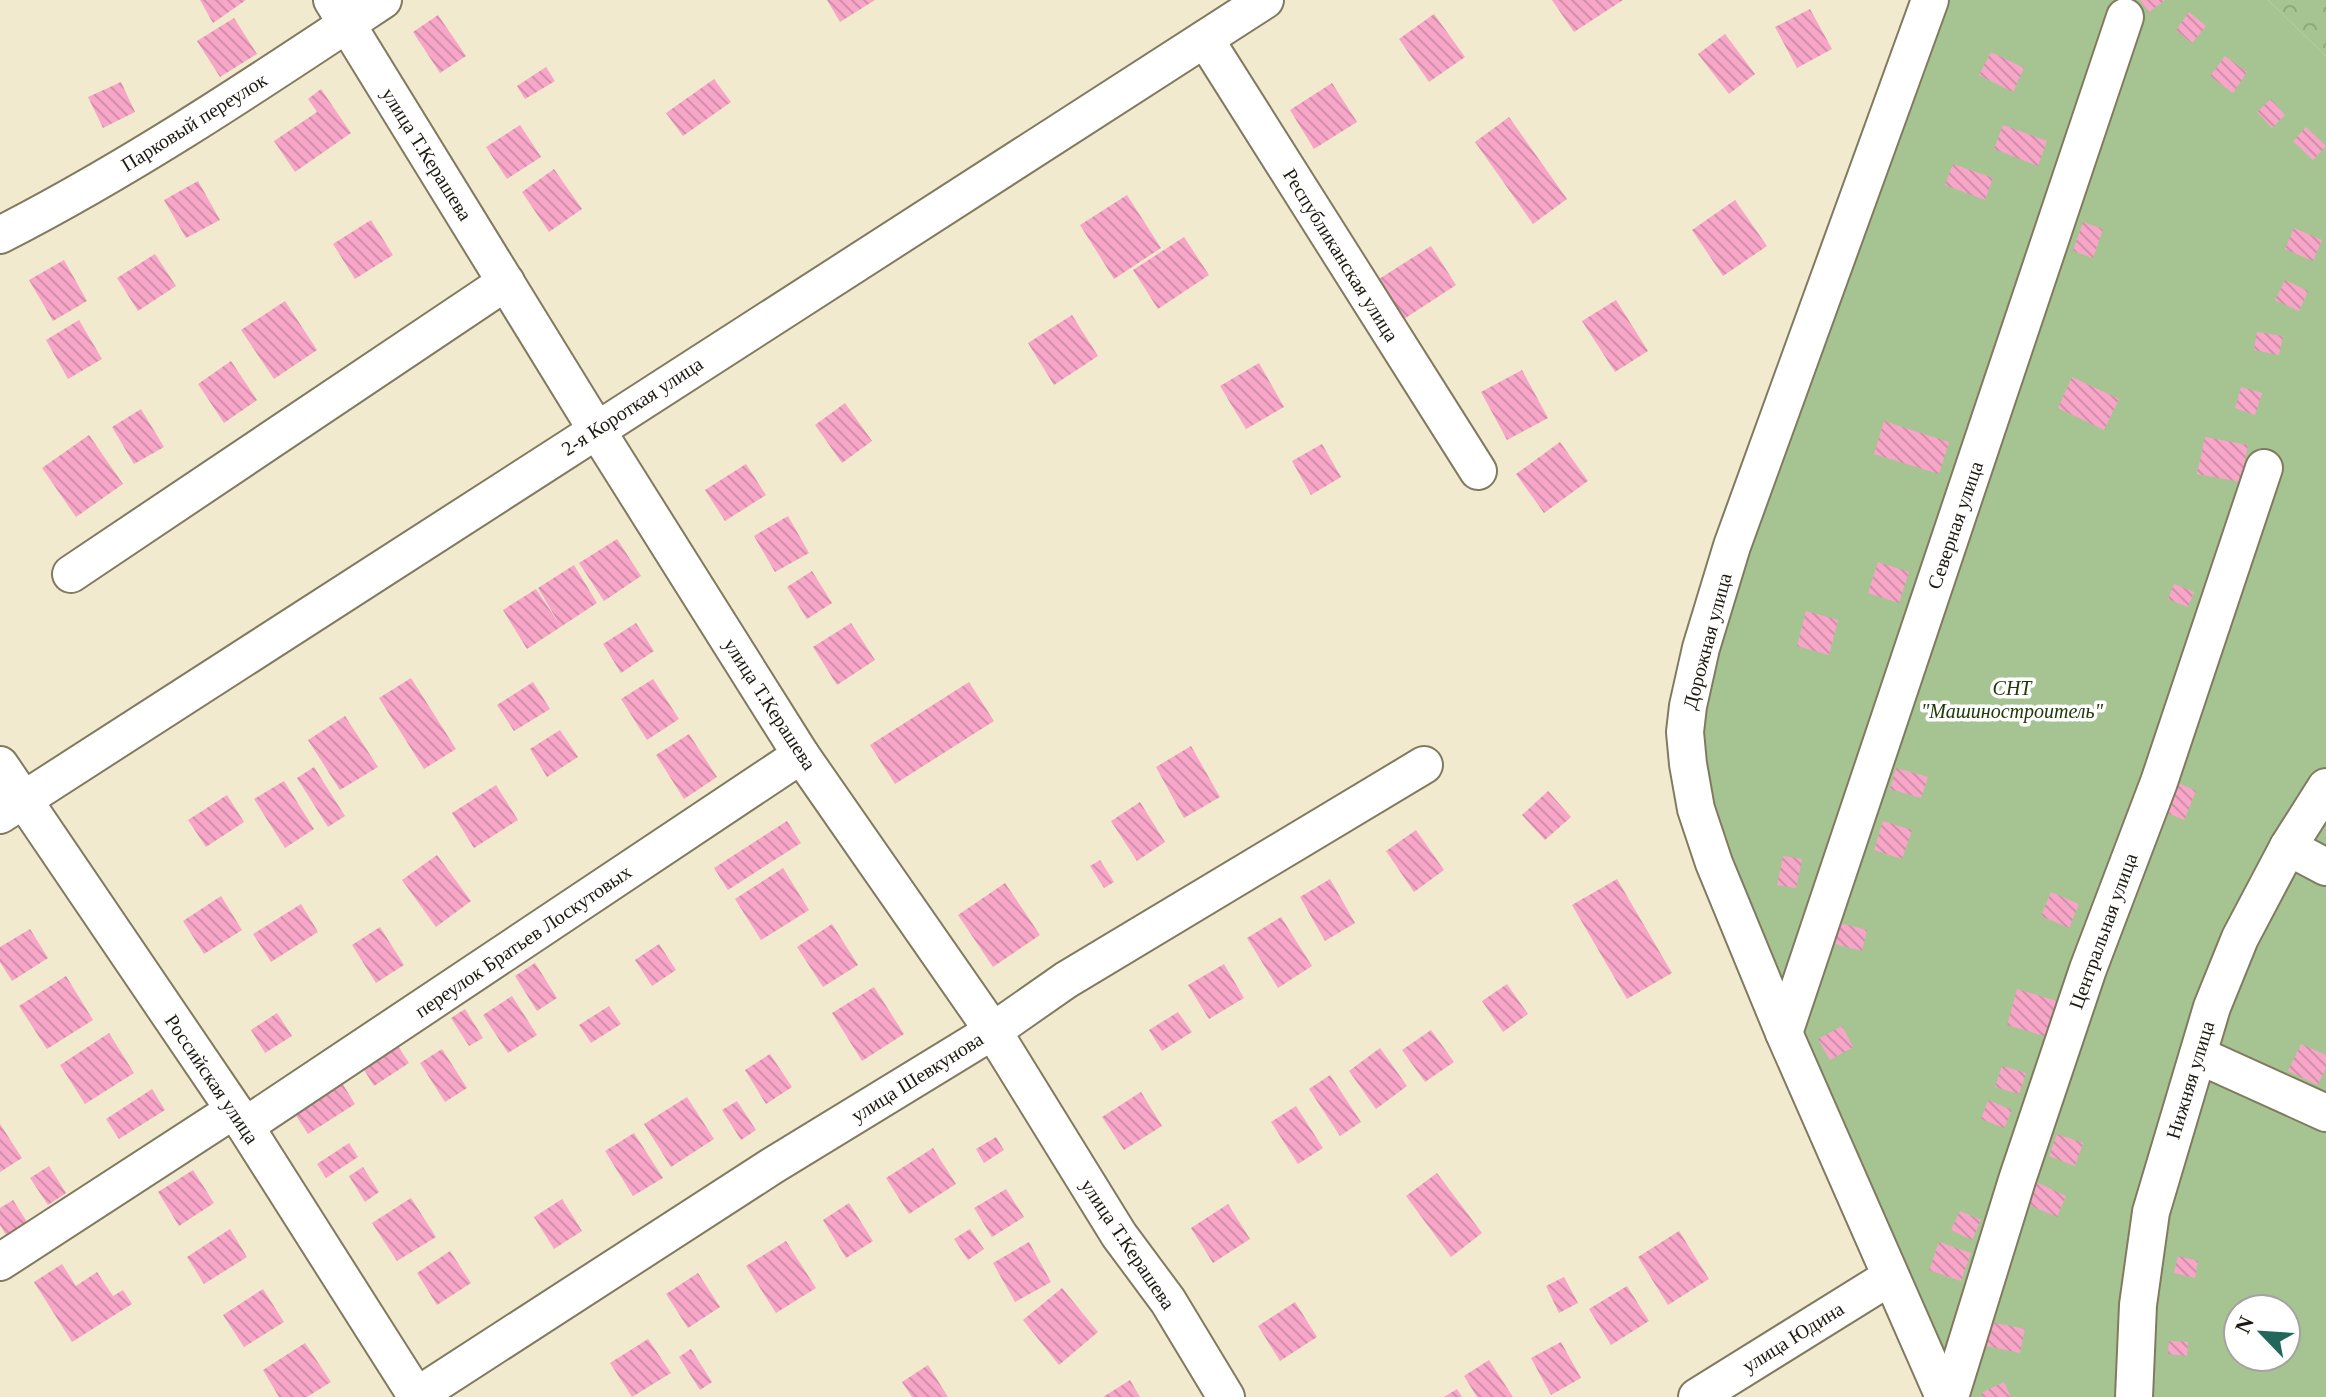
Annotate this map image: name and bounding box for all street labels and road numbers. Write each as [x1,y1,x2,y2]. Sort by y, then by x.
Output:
street label: Парковый переулок [117,68,272,177]
street label: улица Т.Керашева [376,84,477,225]
street label: Республиканская улица [1278,165,1403,346]
street label: 2-я Короткая улица [557,352,707,461]
street label: Северная улица [1923,458,1988,592]
street label: Дорожная улица [1678,570,1737,712]
street label: улица Т.Керашева [718,634,821,774]
street label: Центральная улица [2065,850,2142,1012]
street label: переулок Братьев Лоскутовых [411,860,636,1023]
street label: Российская улица [160,1010,263,1148]
street label: Нижняя улица [2162,1018,2219,1142]
street label: улица Шевкунова [847,1028,988,1127]
street label: улица Т.Керашева [1075,1175,1180,1314]
street label: улица Юдина [1738,1297,1848,1378]

